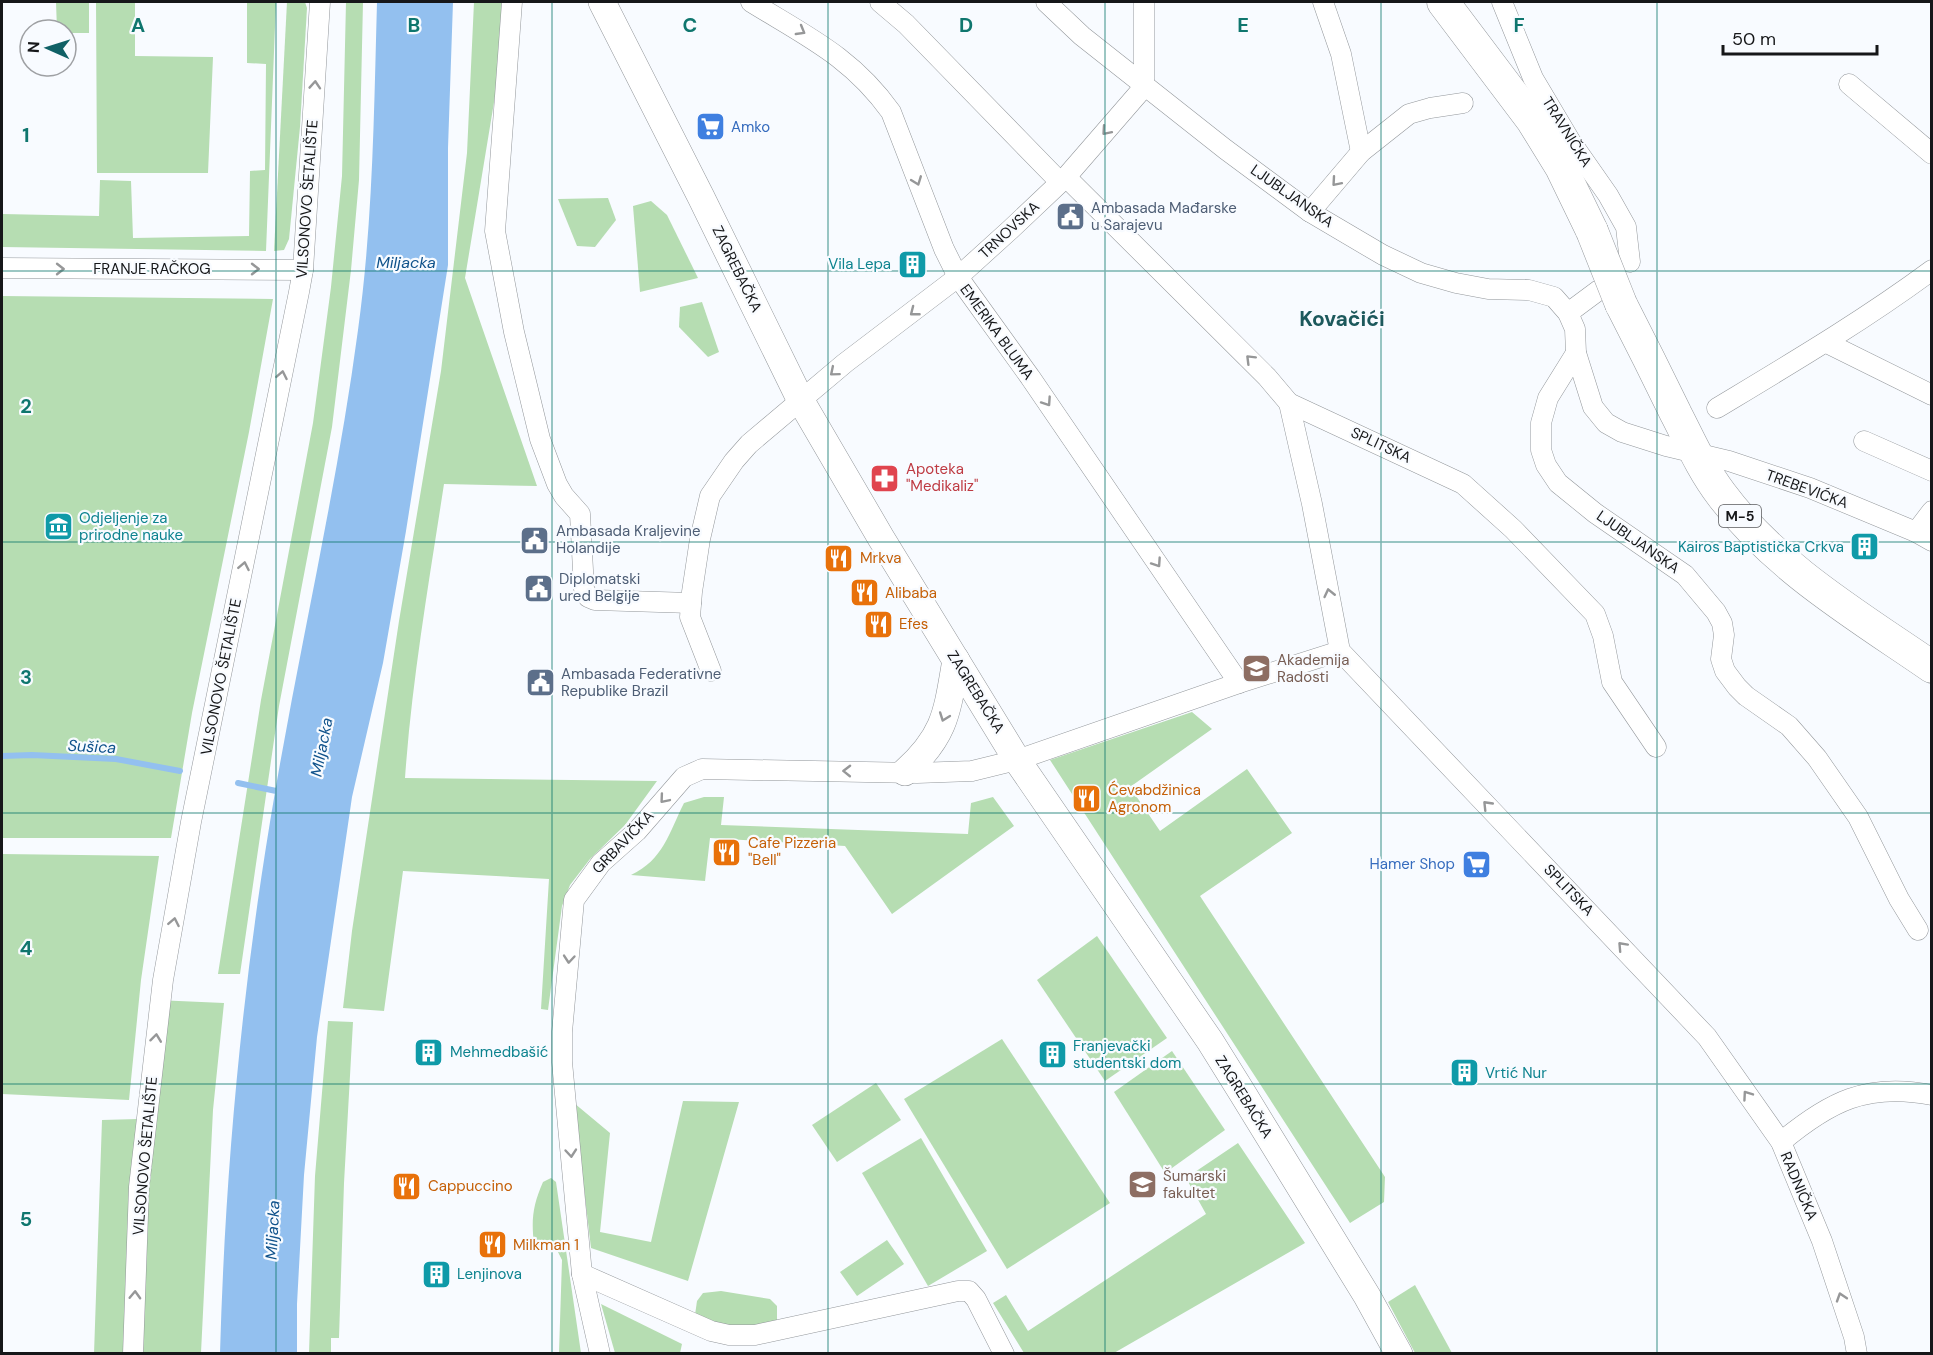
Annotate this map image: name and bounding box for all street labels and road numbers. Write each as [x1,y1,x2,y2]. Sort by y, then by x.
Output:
street label: TRAVNIČKA [1538,93,1596,171]
street label: VILSONOVO ŠETALIŠTE [291,119,323,279]
street label: LJUBLJANSKA [1247,160,1337,232]
street label: TRNOVSKA [974,197,1044,263]
street label: ZAGREBAČKA [707,222,767,316]
street label: FRANJE RAČKOG [93,259,211,279]
street label: EMERIKA BLUMA [956,280,1038,384]
street label: SPLITSKA [1348,422,1414,468]
street label: TREBEVIĆKA [1763,465,1851,513]
road number: M-5 [1719,505,1761,527]
street label: LJUBLJANSKA [1593,506,1683,578]
street label: VILSONOVO ŠETALIŠTE [196,597,246,757]
street label: ZAGREBAČKA [943,647,1009,737]
street label: GRBAVIČKA [588,806,658,878]
street label: SPLITSKA [1539,860,1599,920]
street label: ZAGREBAČKA [1211,1052,1277,1142]
street label: VILSONOVO ŠETALIŠTE [128,1076,162,1236]
street label: RADNIČKA [1776,1149,1822,1223]

